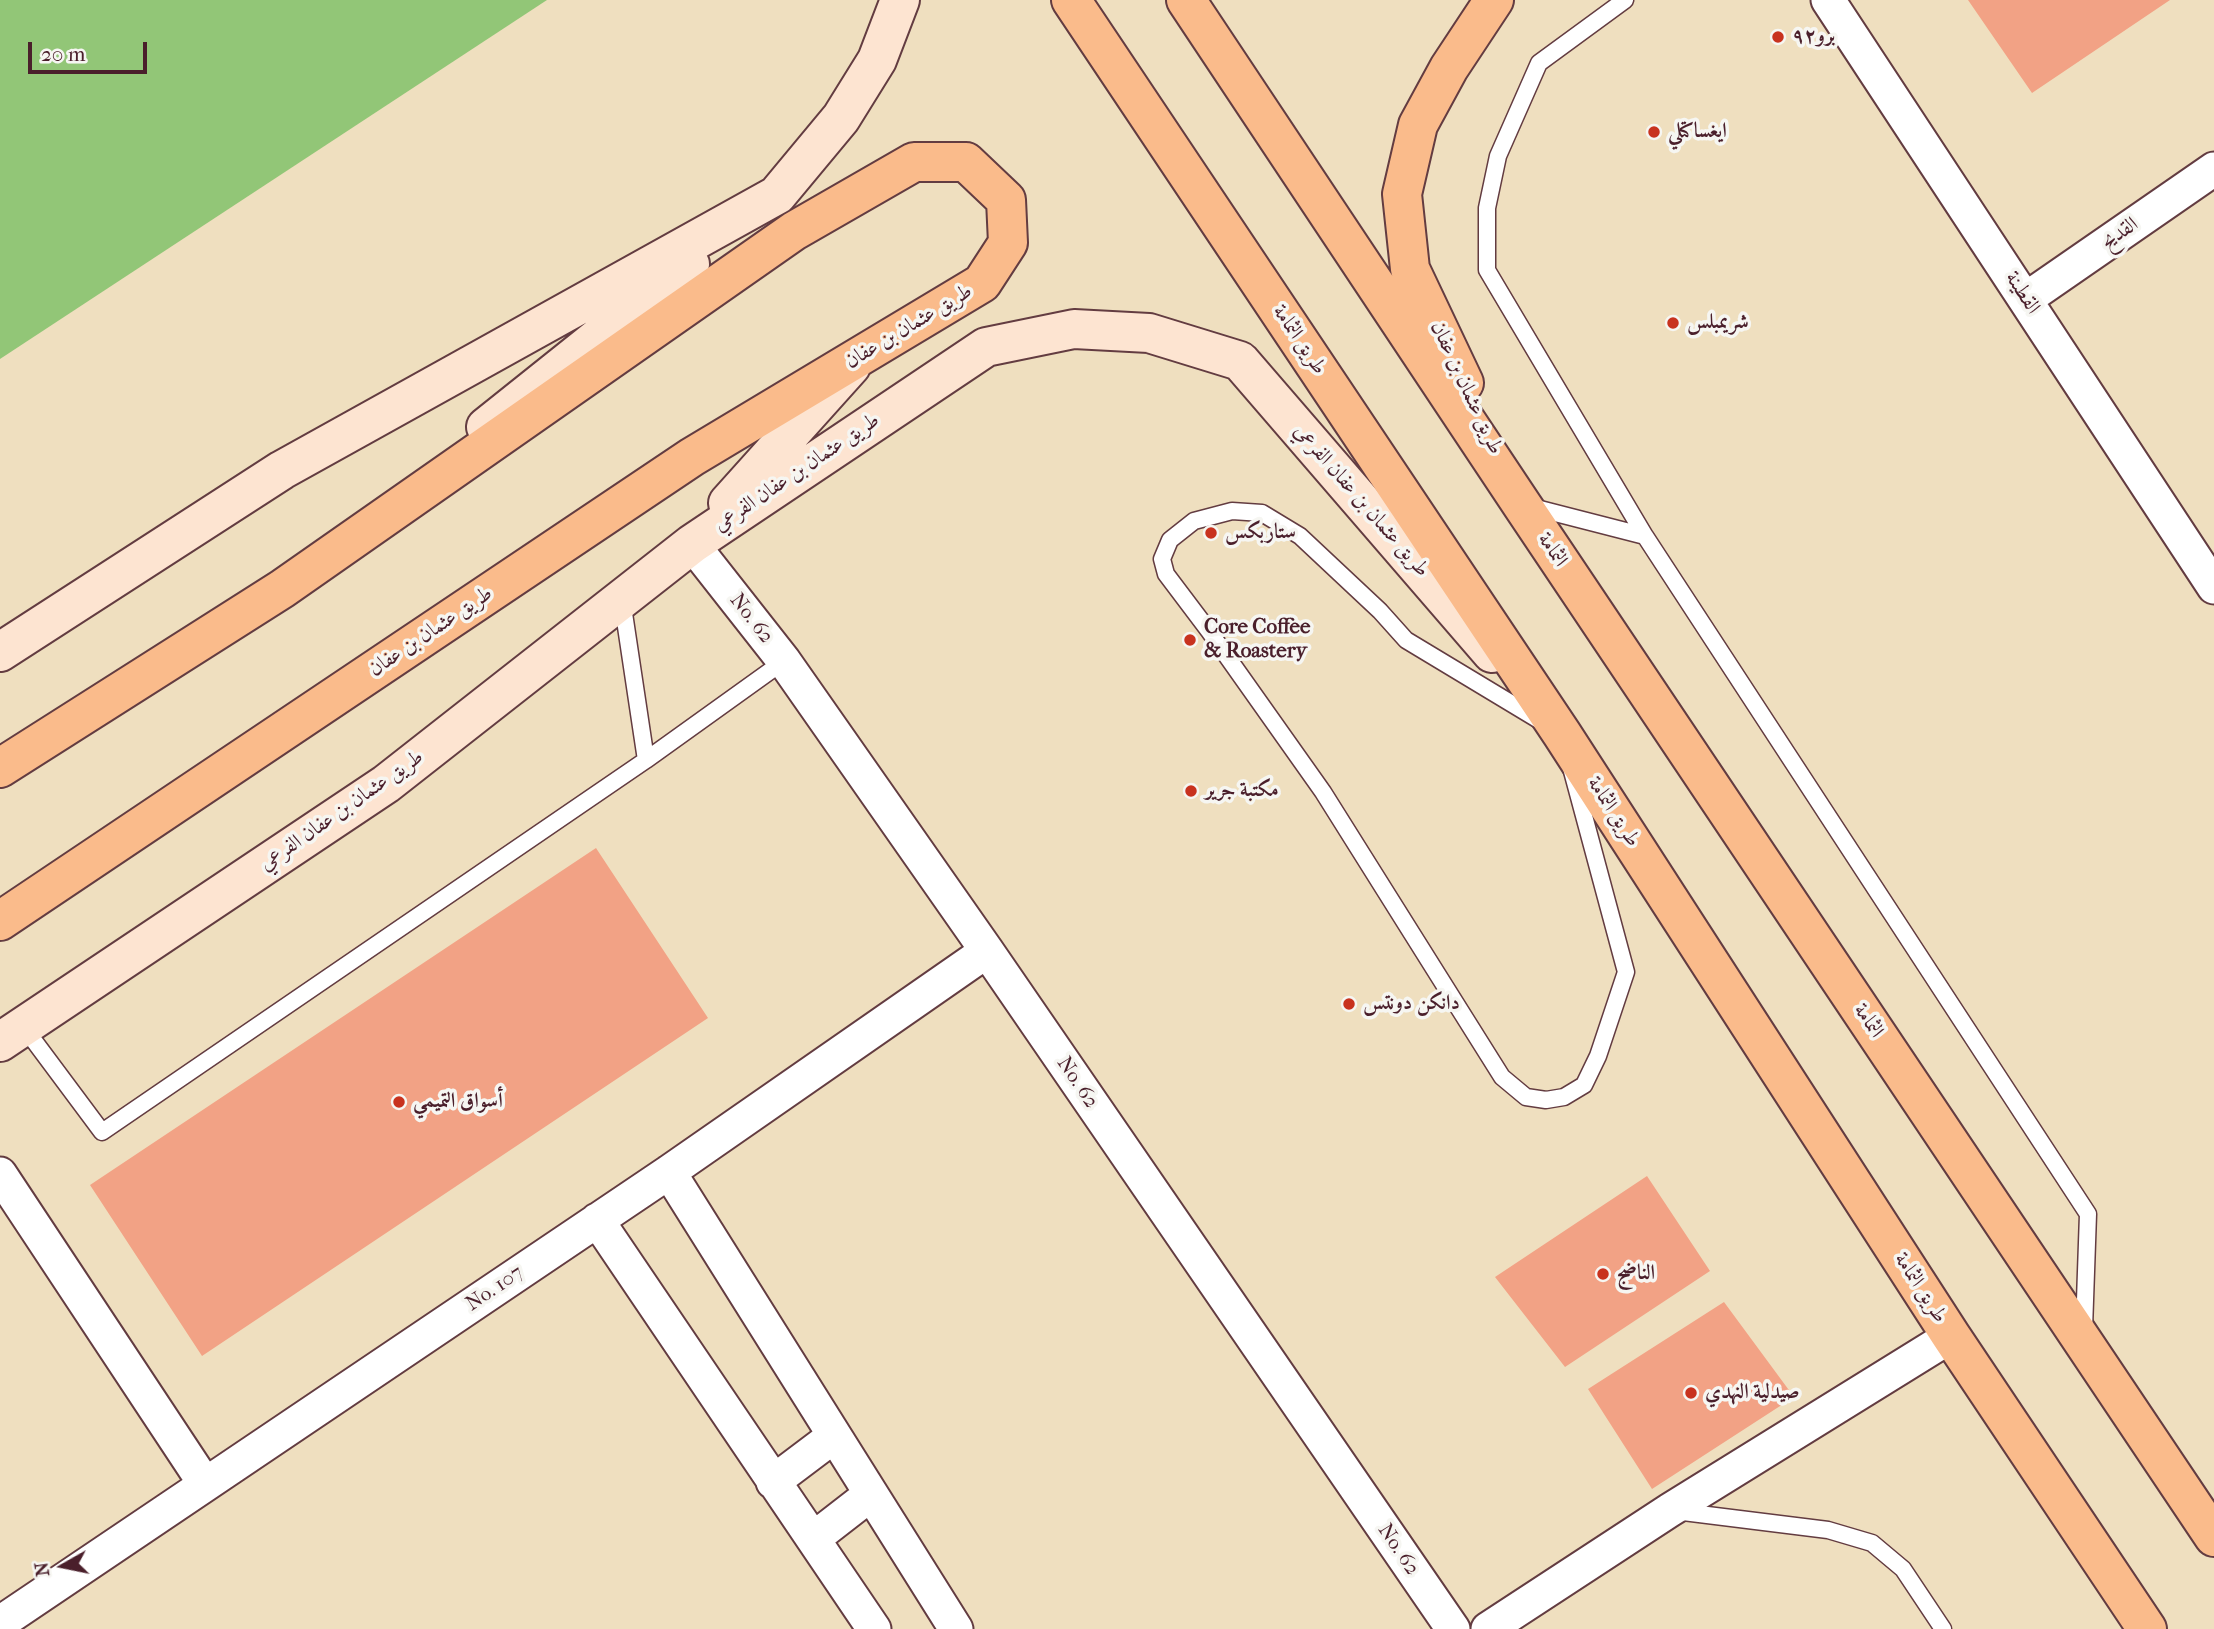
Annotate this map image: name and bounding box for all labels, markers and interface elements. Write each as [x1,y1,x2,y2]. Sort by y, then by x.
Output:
place label: برو٩٢ [1792,24,1835,50]
scale bar [32,28,150,72]
marker: برو٩٢ [1770,29,1786,45]
text: 20 m [41,42,85,66]
place label: ايغساكتلي [1668,119,1727,145]
marker: ايغساكتلي [1646,124,1662,140]
street label: القديح [2097,212,2143,256]
street label: القطينة [1999,267,2045,319]
street label: طريق عثمان بن عفان [841,279,977,375]
street label: طريق الثمامة [1266,300,1332,380]
place label: شريمبلس [1687,310,1749,336]
marker: شريمبلس [1665,315,1681,331]
street label: طريق عثمان بن عفان [1424,317,1508,459]
street label: طريق عثمان بن عفان الفرعي [709,408,885,538]
street label: طريق عثمان بن عفان الفرعي [1288,419,1434,583]
place label: ستاربكس [1225,520,1296,546]
marker: ستاربكس [1203,525,1219,541]
street label: الثمامة [1531,528,1573,572]
street label: طريق عثمان بن عفان [364,581,498,683]
street label: No. 62 [724,589,778,649]
place label: Core Coffee & Roastery [1204,615,1310,665]
marker: Core Coffee & Roastery [1182,632,1198,648]
street label: طريق عثمان بن عفان الفرعي [255,745,429,877]
street label: طريق الثمامة [1581,772,1645,852]
place label: مكتبة جرير [1205,778,1279,804]
marker: مكتبة جرير [1183,783,1199,799]
place label: دانكن دونتس [1363,991,1460,1017]
marker: دانكن دونتس [1341,996,1357,1012]
street label: الثمامة [1847,999,1889,1043]
street label: No. 62 [1051,1052,1103,1114]
place label: أسواق التميمي [413,1089,503,1115]
marker: أسواق التميمي [391,1094,407,1110]
street label: طريق الثمامة [1888,1248,1952,1328]
street label: No. 107 [461,1261,529,1317]
place label: الناضج [1617,1261,1655,1287]
marker: الناضج [1595,1266,1611,1282]
place label: صيدلية النهدي [1705,1380,1800,1406]
marker: صيدلية النهدي [1683,1385,1699,1401]
street label: No. 62 [1372,1519,1424,1581]
north arrow [28,1531,98,1601]
text: N [30,1560,54,1578]

